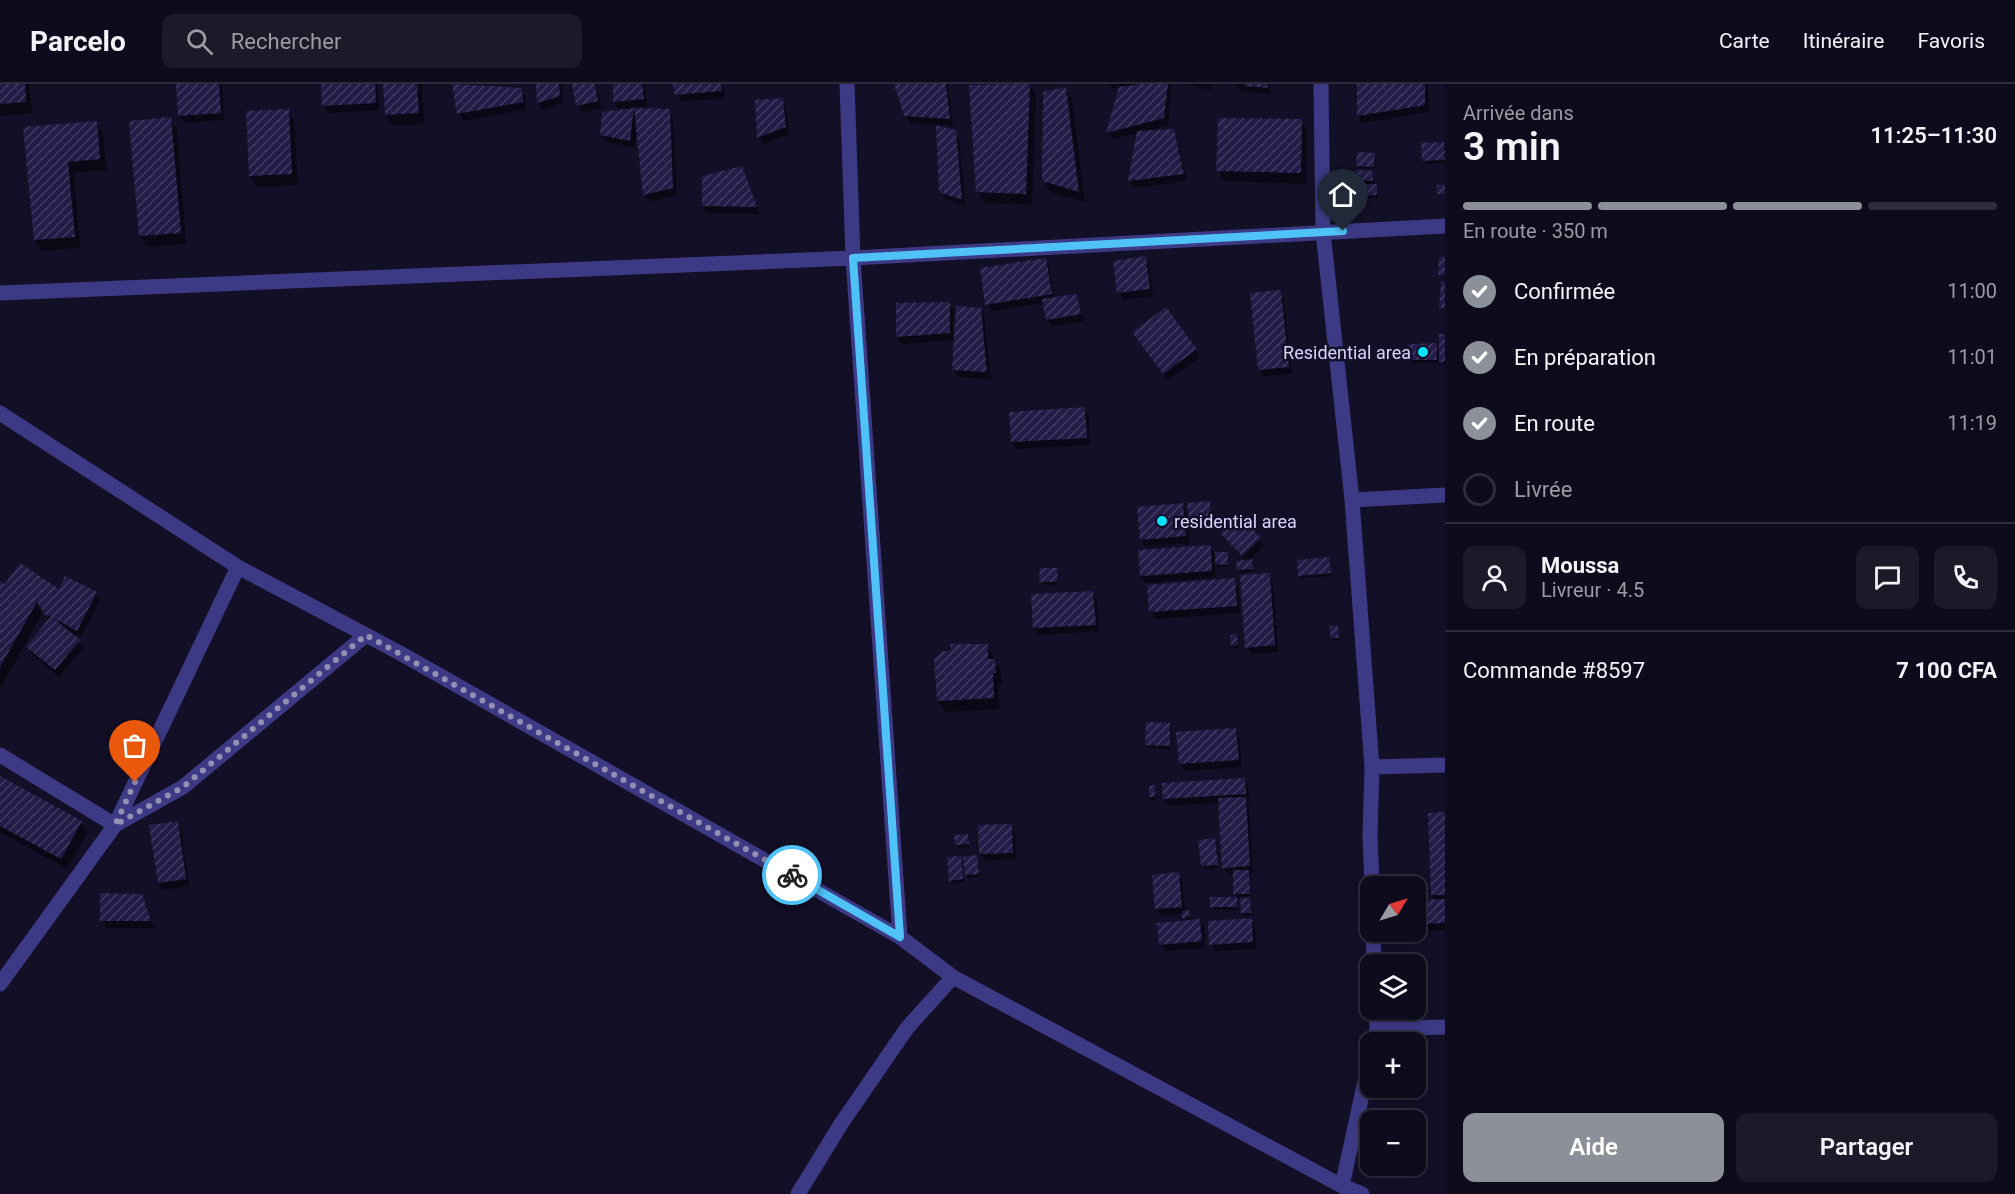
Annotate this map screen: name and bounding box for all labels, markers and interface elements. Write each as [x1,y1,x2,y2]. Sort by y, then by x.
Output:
search box [162,14,582,68]
text: Parcelo [30,25,126,58]
icon: search [183,25,216,58]
text: Rechercher [231,29,341,54]
text: Carte [1719,29,1770,53]
text: Itinéraire [1803,29,1884,53]
text: Favoris [1917,29,1985,53]
text: Arrivée dans [1463,101,1574,125]
text: 11:25–11:30 [1870,123,1997,148]
text: 3 min [1463,124,1561,170]
pin [1317,169,1368,231]
icon: home [1326,178,1359,211]
text: En route · 350 m [1463,219,1608,243]
icon: check [1463,275,1496,308]
text: Confirmée [1514,279,1615,304]
text: 11:00 [1947,279,1997,303]
icon: check [1463,341,1496,374]
place label: Residential area [1283,342,1411,363]
marker: Residential area [1416,345,1430,359]
text: En préparation [1514,345,1656,370]
text: 11:01 [1947,345,1997,369]
icon: check [1463,407,1496,440]
text: En route [1514,411,1595,436]
text: 11:19 [1947,411,1997,435]
text: Livrée [1514,477,1572,502]
place label: residential area [1174,511,1297,532]
marker: residential area [1155,514,1169,528]
button: person [1463,546,1526,609]
button: chat [1856,546,1919,609]
button: phone [1934,546,1997,609]
text: Moussa [1541,553,1619,578]
text: Livreur · 4.5 [1541,578,1644,602]
text: Commande #8597 [1463,658,1645,683]
text: 7 100 CFA [1896,658,1997,683]
pin [109,720,160,782]
icon: bag [118,729,151,762]
courier [762,845,822,905]
icon: bike [776,859,809,892]
north arrow [1360,876,1426,942]
map controls [1360,876,1426,1176]
button: layers [1360,954,1426,1020]
button: + [1360,1032,1426,1098]
button: − [1360,1110,1426,1176]
button: Aide [1463,1113,1724,1182]
button: Partager [1736,1113,1997,1182]

